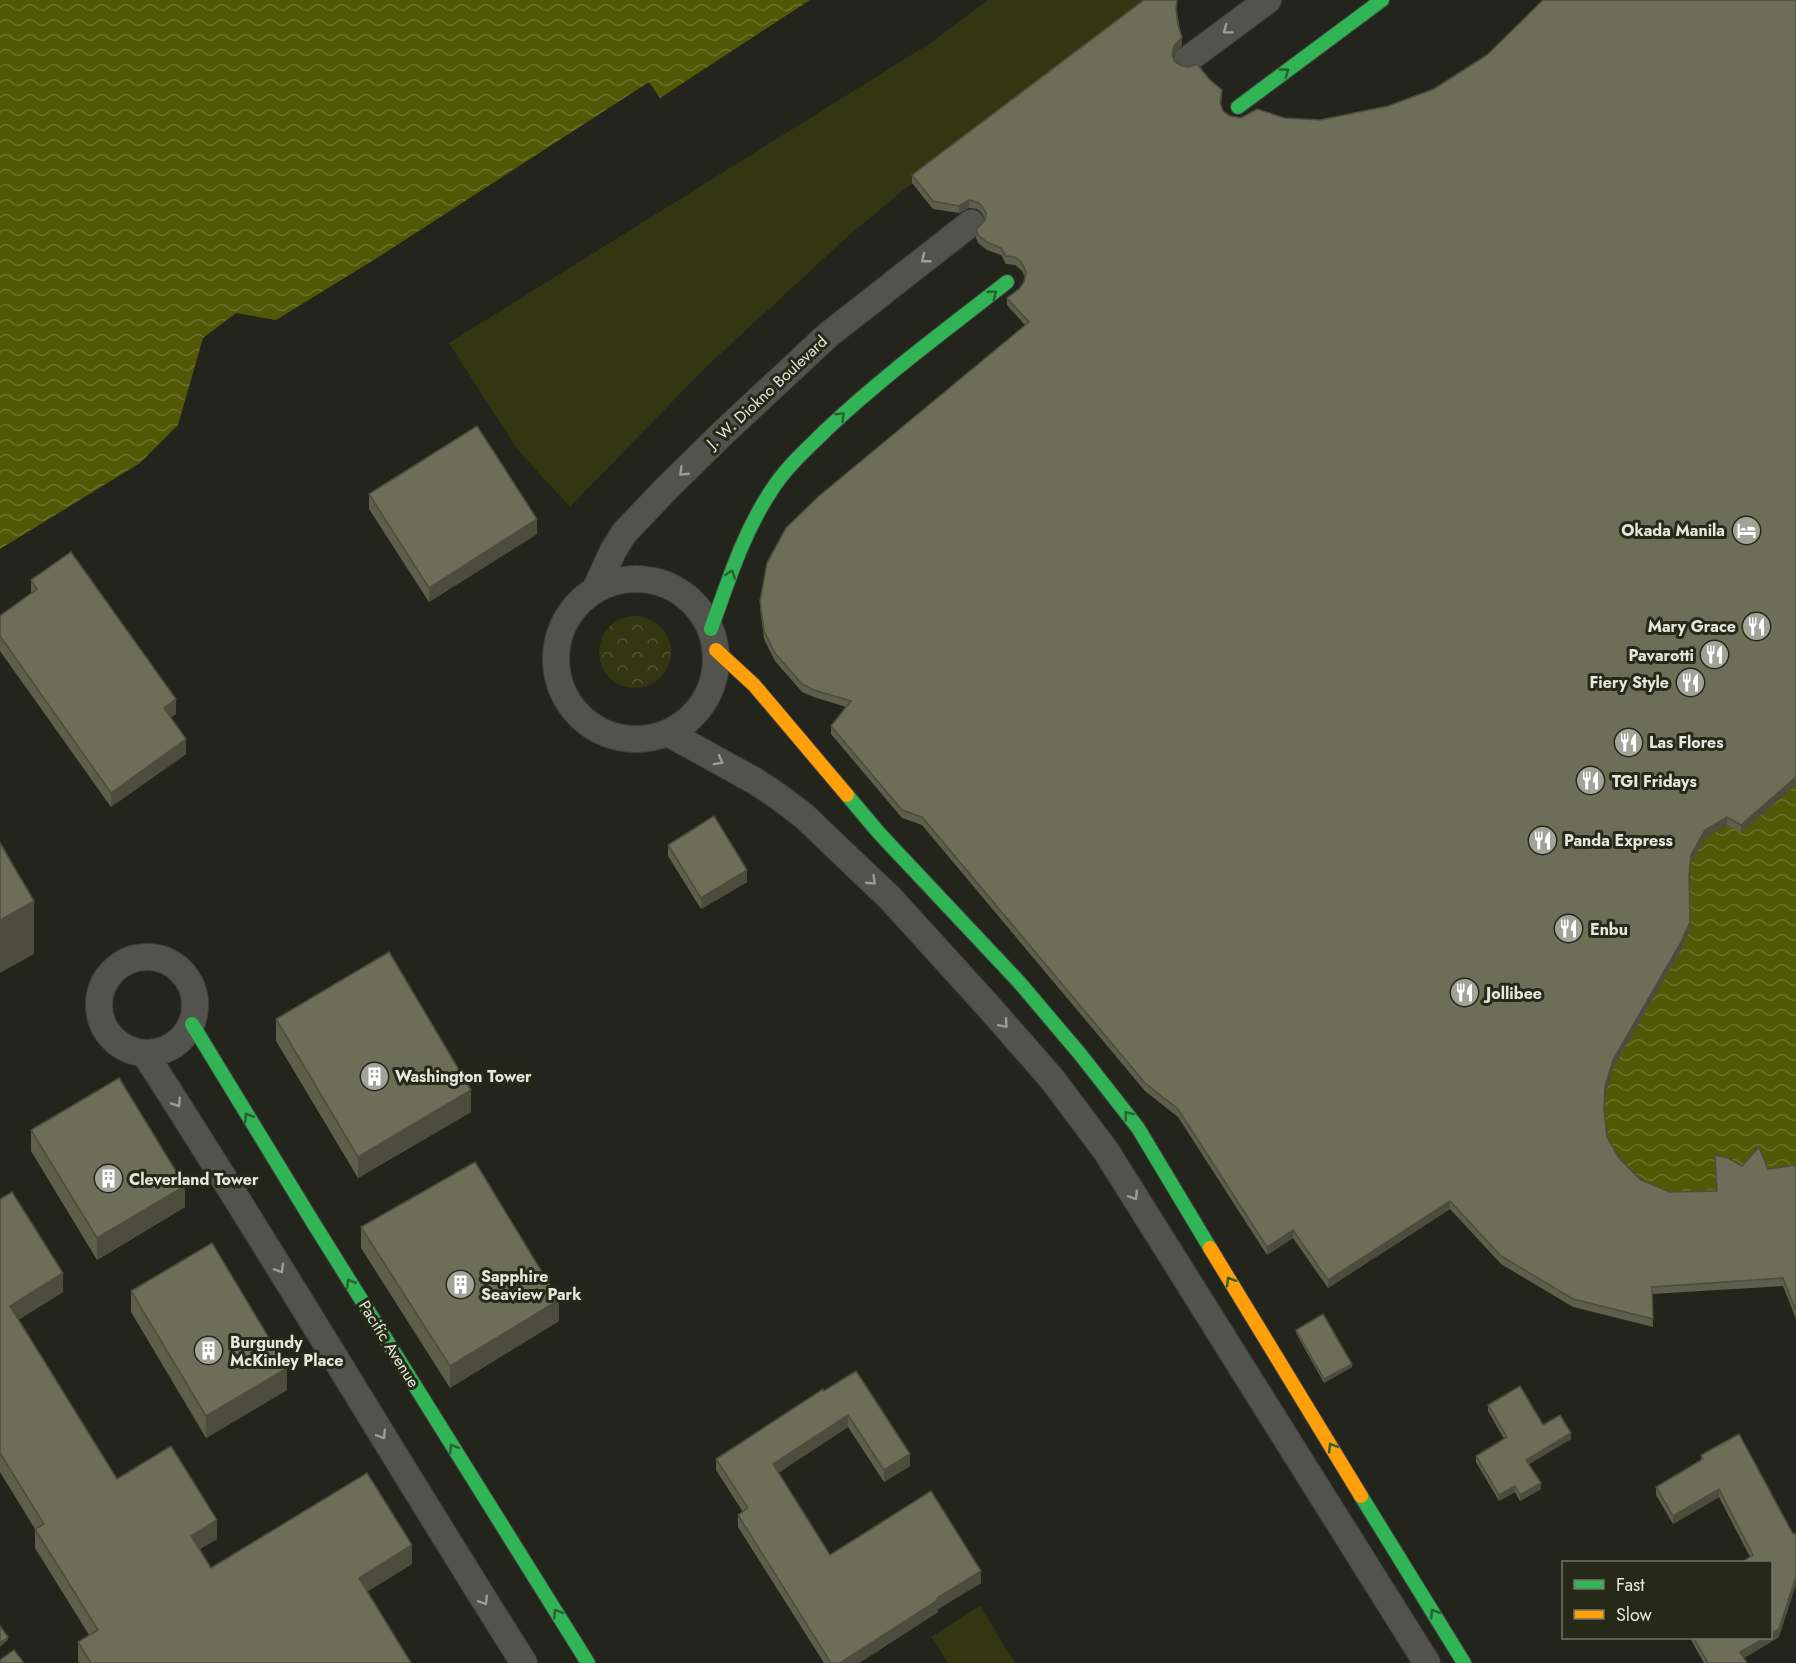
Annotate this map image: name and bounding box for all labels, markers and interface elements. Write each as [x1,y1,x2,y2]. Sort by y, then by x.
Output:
one-way arrow [1223,23,1234,34]
one-way arrow [1278,68,1289,79]
one-way arrow [920,252,931,263]
one-way arrow [986,290,997,301]
street label: J. W. Diokno Boulevard [700,330,832,455]
one-way arrow [834,412,844,423]
one-way arrow [679,465,689,476]
hotel icon: Okada Manila [1730,514,1762,546]
place label: Okada Manila [1621,519,1725,542]
one-way arrow [724,569,736,580]
restaurant icon: Mary Grace [1741,610,1773,642]
place label: Mary Grace [1648,615,1736,638]
restaurant icon: Pavarotti [1699,639,1731,671]
place label: Pavarotti [1629,644,1694,667]
restaurant icon: Fiery Style [1674,666,1706,698]
place label: Fiery Style [1589,671,1669,694]
restaurant icon: Las Flores [1612,726,1644,758]
place label: Las Flores [1649,731,1724,754]
one-way arrow [713,754,723,766]
restaurant icon: TGI Fridays [1575,765,1607,797]
place label: TGI Fridays [1612,770,1697,793]
restaurant icon: Panda Express [1527,824,1559,856]
place label: Panda Express [1564,829,1673,852]
one-way arrow [865,874,875,885]
restaurant icon: Enbu [1553,913,1585,945]
place label: Enbu [1590,918,1628,941]
restaurant icon: Jollibee [1449,977,1481,1009]
place label: Jollibee [1483,982,1542,1005]
one-way arrow [997,1017,1008,1028]
building icon: Washington Tower [358,1060,390,1092]
place label: Washington Tower [395,1065,532,1088]
one-way arrow [170,1096,181,1107]
one-way arrow [1124,1111,1135,1122]
one-way arrow [244,1113,256,1123]
building icon: Cleverland Tower [92,1163,124,1195]
place label: Cleverland Tower [129,1168,259,1191]
one-way arrow [1127,1189,1138,1200]
one-way arrow [272,1263,284,1273]
place label: Sapphire Seaview Park [481,1265,582,1306]
building icon: Sapphire Seaview Park [444,1269,476,1301]
one-way arrow [1226,1277,1237,1287]
one-way arrow [346,1279,358,1289]
street label: Pacific Avenue [353,1296,425,1392]
place label: Burgundy McKinley Place [230,1331,343,1372]
building icon: Burgundy McKinley Place [193,1335,225,1367]
one-way arrow [374,1429,386,1439]
one-way arrow [1327,1443,1339,1453]
one-way arrow [449,1444,461,1454]
legend [1562,1561,1772,1639]
text: Fast [1616,1572,1645,1598]
one-way arrow [477,1595,489,1605]
text: Slow [1616,1602,1653,1628]
one-way arrow [553,1609,564,1620]
one-way arrow [1430,1609,1442,1619]

